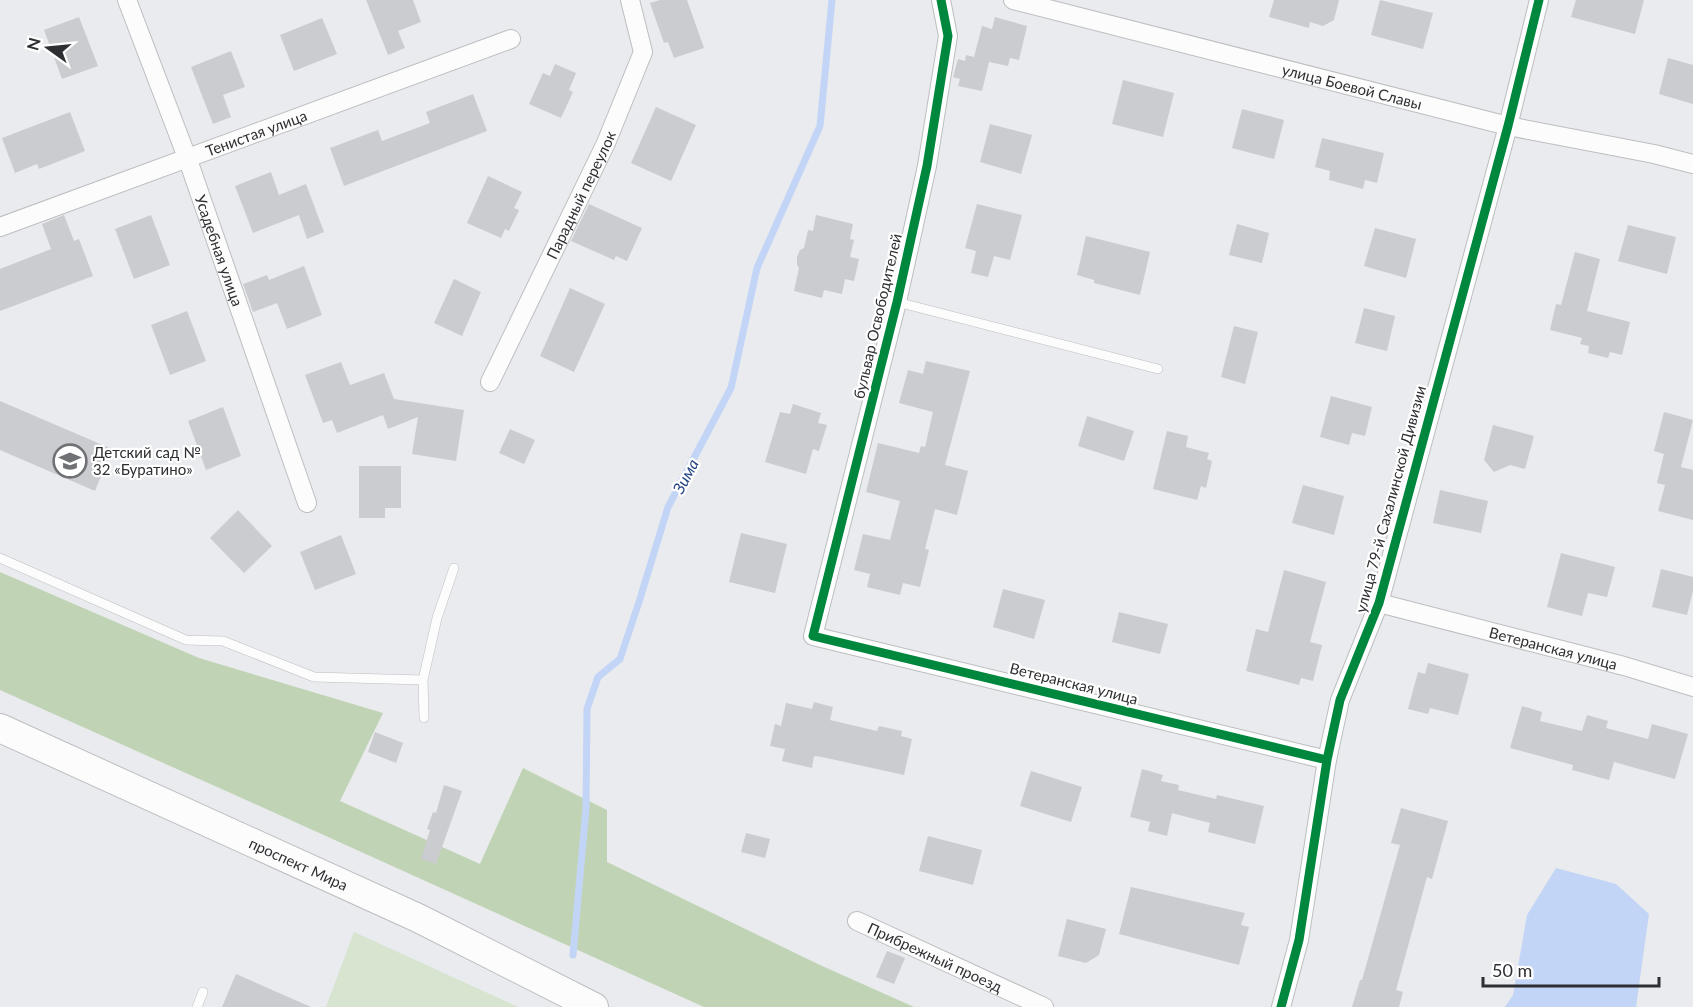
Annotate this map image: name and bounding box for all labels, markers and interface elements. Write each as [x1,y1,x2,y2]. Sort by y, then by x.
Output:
north arrow [18,18,78,78]
text: N [22,36,44,52]
street label: улица Боевой Славы [1280,60,1424,113]
street label: Тенистая улица [203,106,309,160]
street label: Парадный переулок [542,128,619,262]
street label: Усадебная улица [192,192,247,309]
street label: бульвар Освободителей [849,232,905,400]
street label: улица 79-й Сахалинской Дивизии [1351,383,1429,615]
school or university icon: Детский сад № 32 «Буратино» [52,443,88,479]
place label: Детский сад № 32 «Буратино» [93,443,201,478]
water label: Зима [668,456,702,497]
street label: Ветеранская улица [1487,623,1619,673]
street label: Ветеранская улица [1008,658,1140,708]
street label: проспект Мира [246,834,351,894]
street label: Прибрежный проезд [865,918,1005,996]
scale bar [1483,950,1658,988]
text: 50 m [1492,959,1532,981]

